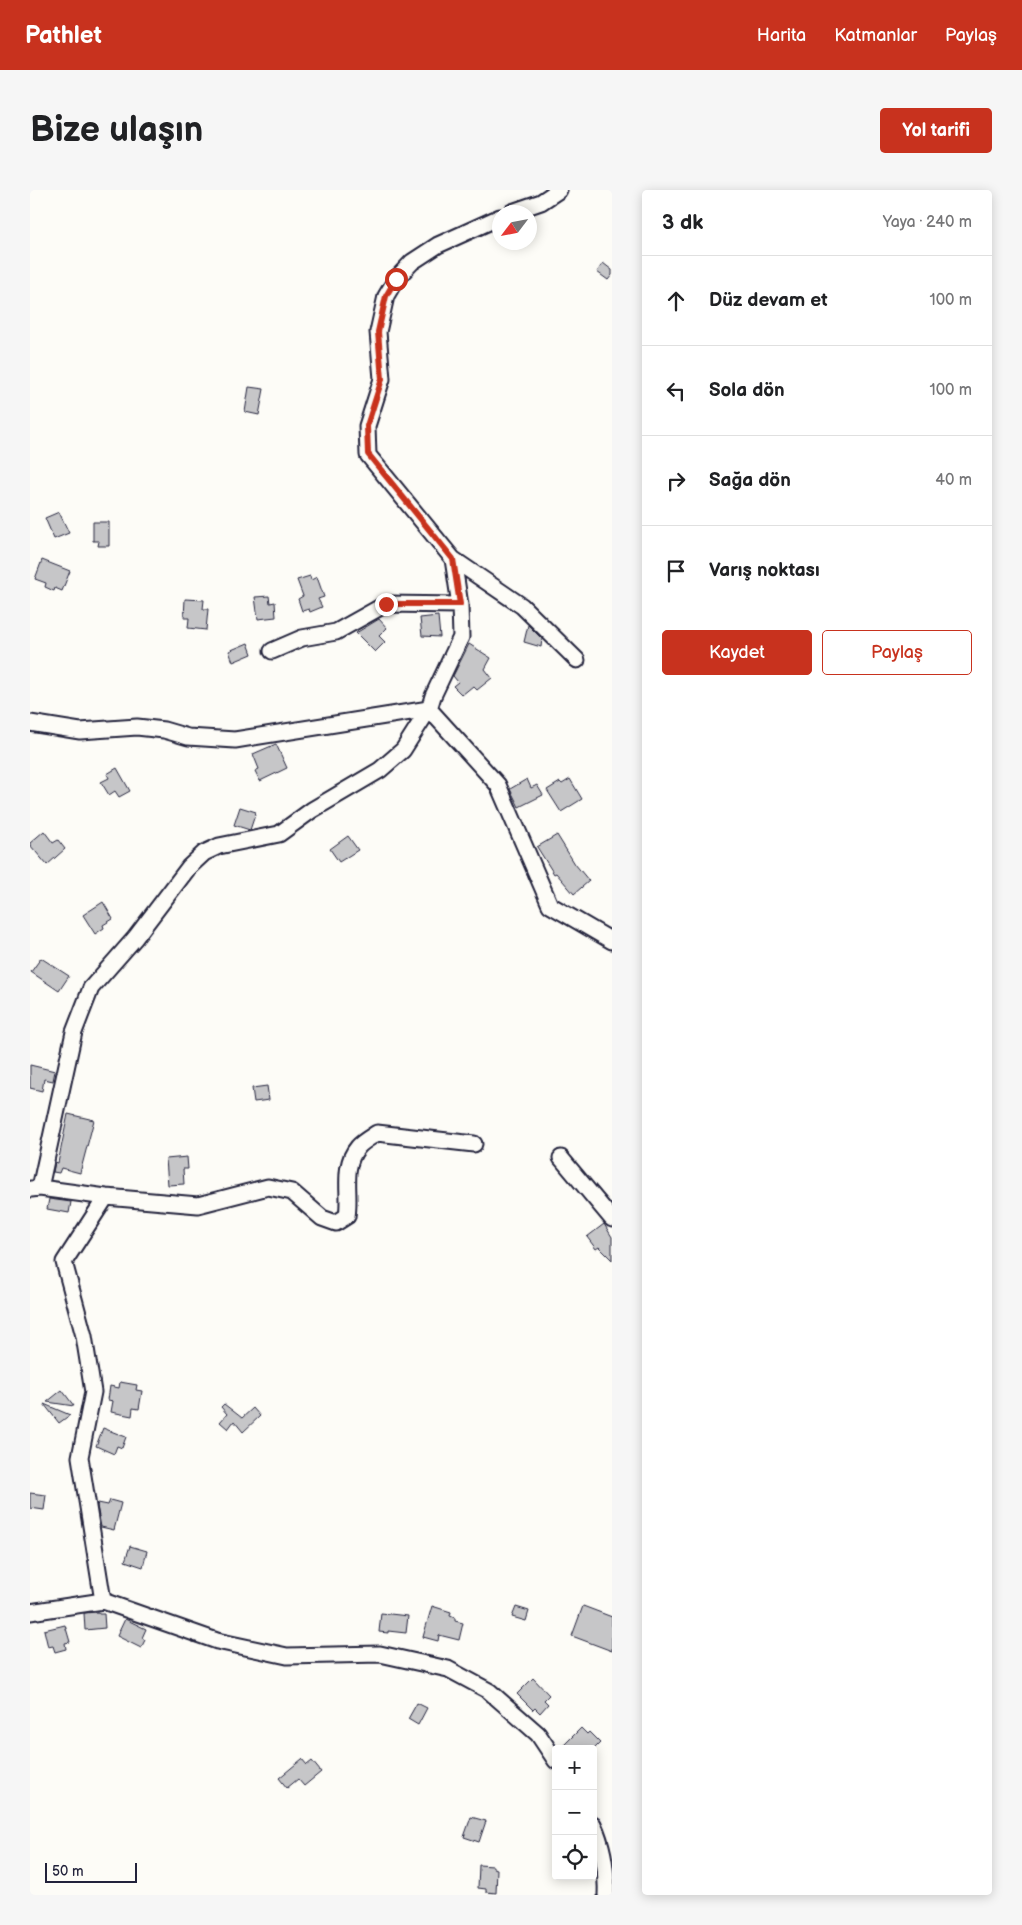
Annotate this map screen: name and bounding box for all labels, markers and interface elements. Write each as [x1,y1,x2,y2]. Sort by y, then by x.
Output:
text: Pathlet [25,21,102,50]
text: Harita [757,25,806,46]
text: Katmanlar [834,25,917,46]
text: Paylaş [945,25,997,46]
button: Yol tarifi [880,108,992,153]
text: Bize ulaşın [30,109,203,152]
north arrow [492,205,537,250]
text: 3 dk [662,210,703,235]
text: Yaya · 240 m [883,213,972,232]
route start [385,268,408,291]
icon: ahead [662,287,690,315]
text: Düz devam et [709,289,828,312]
text: 100 m [929,291,972,310]
icon: left [662,377,690,405]
text: Sola dön [709,379,785,402]
text: 100 m [929,381,972,400]
icon: right [662,467,690,495]
text: Sağa dön [709,469,791,492]
text: 40 m [935,471,972,490]
icon: arrive [662,557,690,585]
text: Varış noktası [709,559,820,582]
route end [375,593,398,616]
button: Kaydet [662,630,812,675]
button: Paylaş [822,630,972,675]
map controls [552,1745,597,1880]
button: + [552,1745,597,1790]
button: − [552,1790,597,1835]
button: locate [552,1835,597,1880]
scale bar [45,1860,138,1883]
text: 50 m [52,1863,84,1880]

